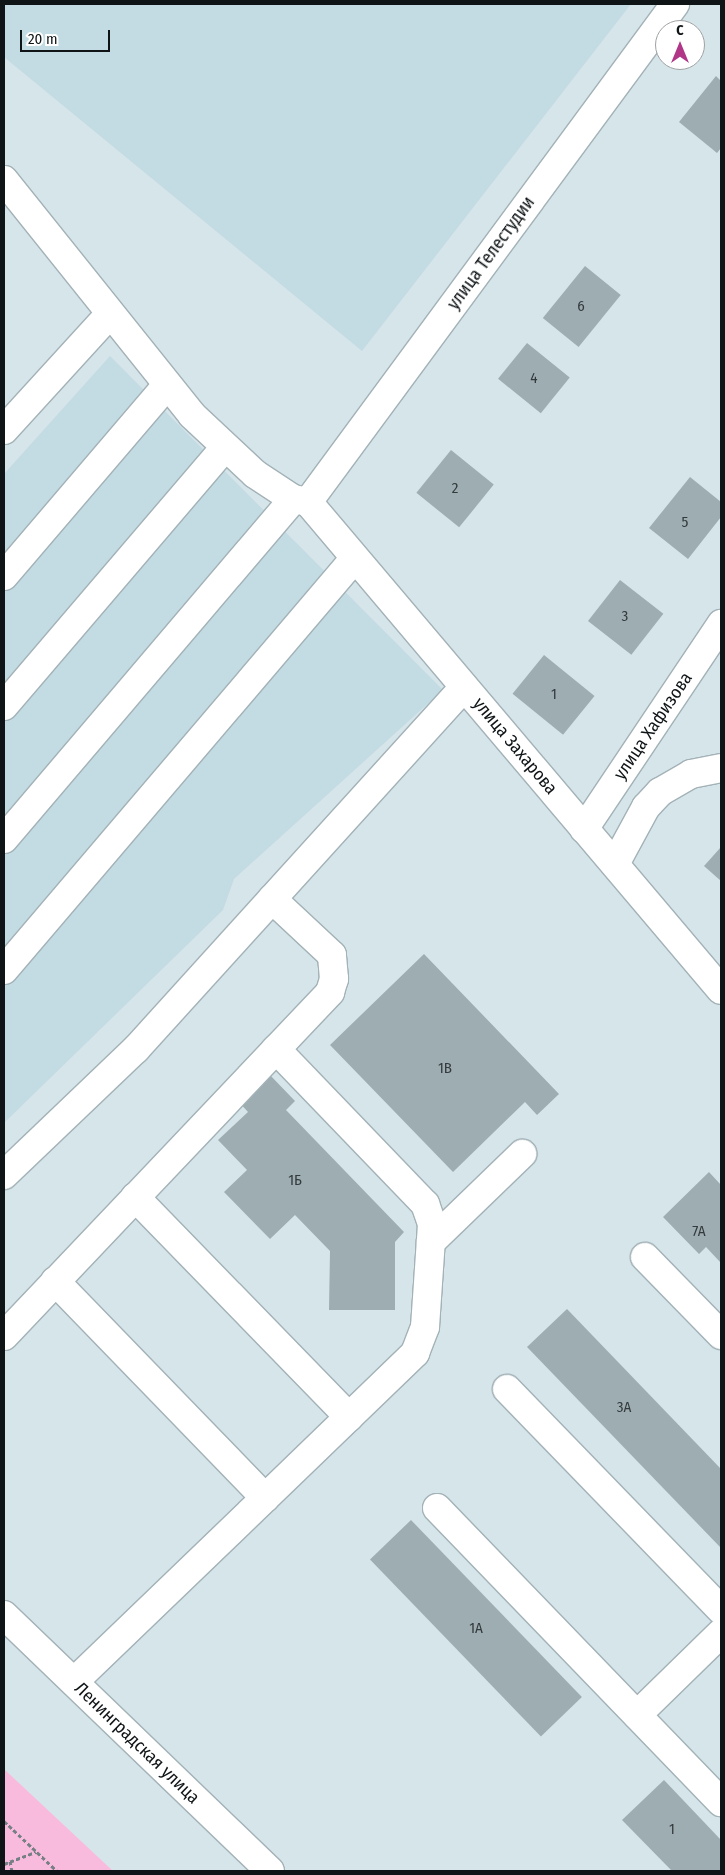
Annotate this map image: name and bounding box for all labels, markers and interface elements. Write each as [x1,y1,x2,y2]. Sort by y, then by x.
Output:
scale bar [22,20,112,52]
north arrow [655,20,705,70]
text: С [676,22,684,39]
text: 20 m [28,30,58,48]
street label: улица Телестудии [443,192,539,314]
house number: 6 [577,298,585,316]
house number: 4 [530,370,538,388]
house number: 2 [452,480,458,498]
house number: 5 [682,514,688,532]
house number: 3 [622,608,628,626]
street label: улица Хафизова [609,668,697,784]
house number: 1 [551,686,557,704]
street label: улица Захарова [468,693,562,799]
house number: 1В [438,1060,452,1078]
house number: 1Б [288,1172,302,1190]
house number: 7А [692,1223,706,1241]
house number: 3А [617,1399,631,1417]
house number: 1А [469,1620,483,1638]
street label: Ленинградская улица [70,1678,204,1808]
house number: 1 [669,1821,675,1839]

